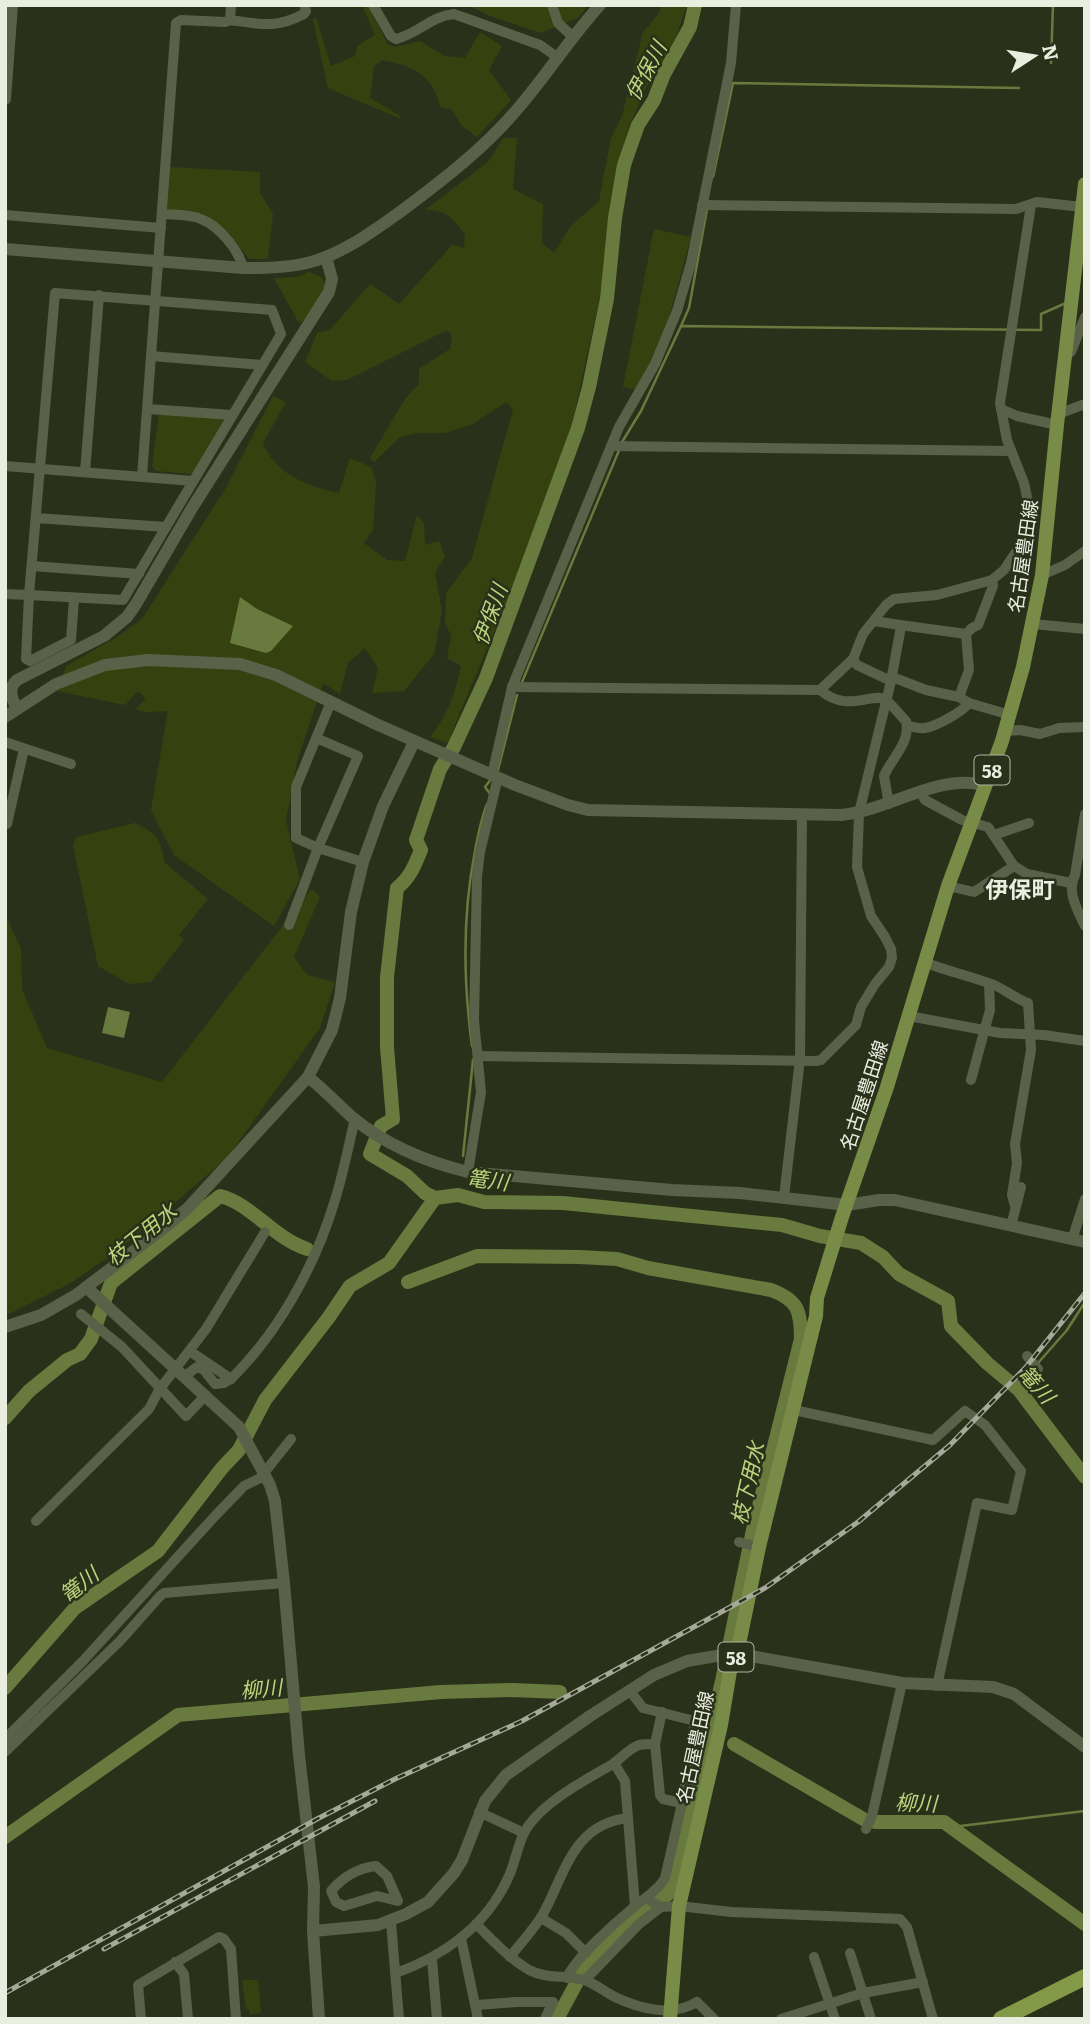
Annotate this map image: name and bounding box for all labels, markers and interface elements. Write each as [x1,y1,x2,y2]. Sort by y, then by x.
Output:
north arrow [999,21,1069,91]
water label: 伊保川 [616,33,673,105]
text: N [1036,42,1067,63]
street label: 名古屋豊田線 [1000,498,1044,614]
water label: 伊保川 [463,577,514,649]
road number: 58 [974,756,1010,784]
district label: 伊保町 [986,871,1055,905]
street label: 名古屋豊田線 [832,1036,894,1154]
water label: 篭川 [465,1160,513,1196]
water label: 枝下用水 [98,1193,184,1271]
water label: 篭川 [1013,1357,1065,1411]
water label: 枝下用水 [721,1437,771,1527]
water label: 篭川 [52,1557,106,1608]
road number: 58 [718,1642,754,1672]
water label: 柳川 [239,1670,285,1704]
street label: 名古屋豊田線 [668,1688,720,1806]
water label: 柳川 [894,1785,940,1817]

